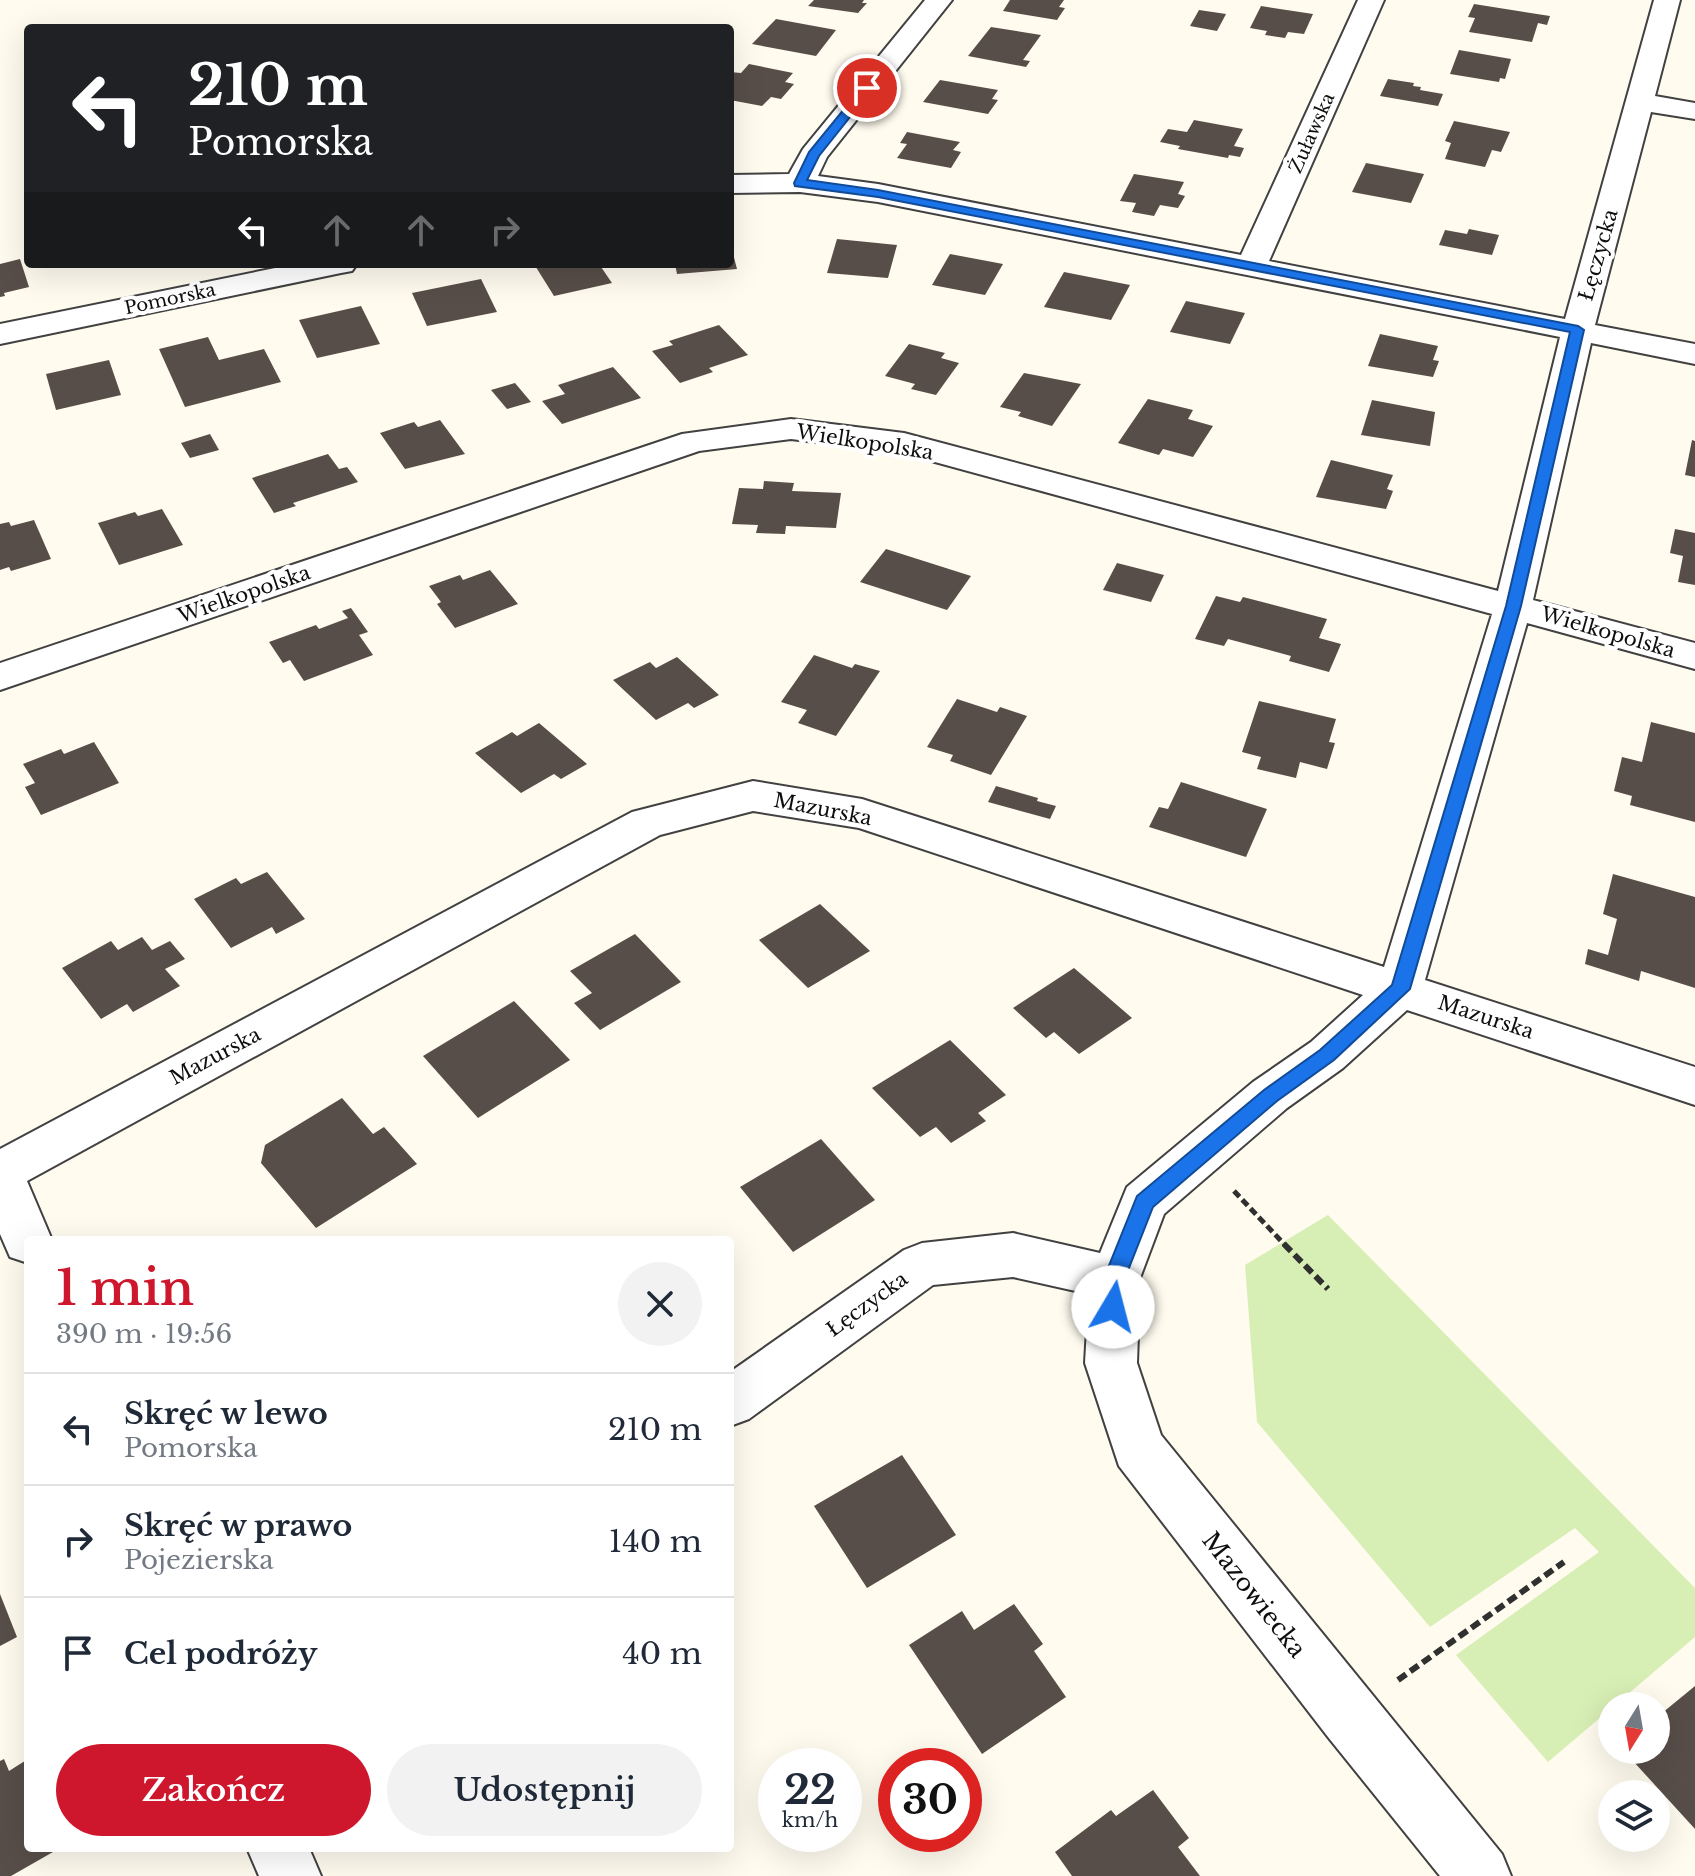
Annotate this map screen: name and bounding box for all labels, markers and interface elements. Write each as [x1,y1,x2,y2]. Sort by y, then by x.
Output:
text: 210 m [188,51,368,120]
pin [833,54,901,122]
icon: left [56,56,160,160]
icon: arrive [845,66,889,110]
street label: Żuławska [1284,89,1339,177]
text: Pomorska [188,120,373,165]
street label: Łęczycka [1573,205,1623,304]
icon: left [231,208,275,252]
icon: ahead [315,208,359,252]
icon: ahead [399,208,443,252]
icon: right [483,208,527,252]
street label: Pomorska [122,279,218,319]
street label: Wielkopolska [794,419,936,465]
street label: Wielkopolska [174,560,314,628]
street label: Wielkopolska [1537,601,1679,663]
street label: Mazurska [772,788,875,830]
street label: Mazurska [1435,990,1538,1044]
street label: Mazurska [165,1022,265,1090]
text: 1 min [56,1258,194,1318]
button: close [618,1262,702,1346]
position arrow [1071,1265,1155,1349]
street label: Łęczycka [822,1266,913,1341]
text: 390 m · 19:56 [56,1318,232,1350]
text: Skręć w lewo [124,1395,328,1432]
icon: left [56,1407,100,1451]
text: 210 m [608,1411,702,1448]
text: Pomorska [124,1432,258,1464]
text: Skręć w prawo [124,1507,352,1544]
icon: right [56,1519,100,1563]
text: 140 m [609,1523,702,1560]
street label: Mazowiecka [1196,1526,1313,1664]
text: Pojezierska [124,1544,274,1576]
icon: arrive [56,1631,100,1675]
text: Cel podróży [124,1635,317,1672]
text: 40 m [622,1635,702,1672]
north arrow [1598,1692,1670,1764]
map controls [1598,1692,1670,1852]
button: Zakończ [56,1744,371,1836]
button: Udostępnij [387,1744,702,1836]
speed limit sign: 30 [878,1748,982,1852]
text: 22 [784,1765,836,1815]
button: layers [1598,1780,1670,1852]
text: km/h [782,1808,838,1832]

